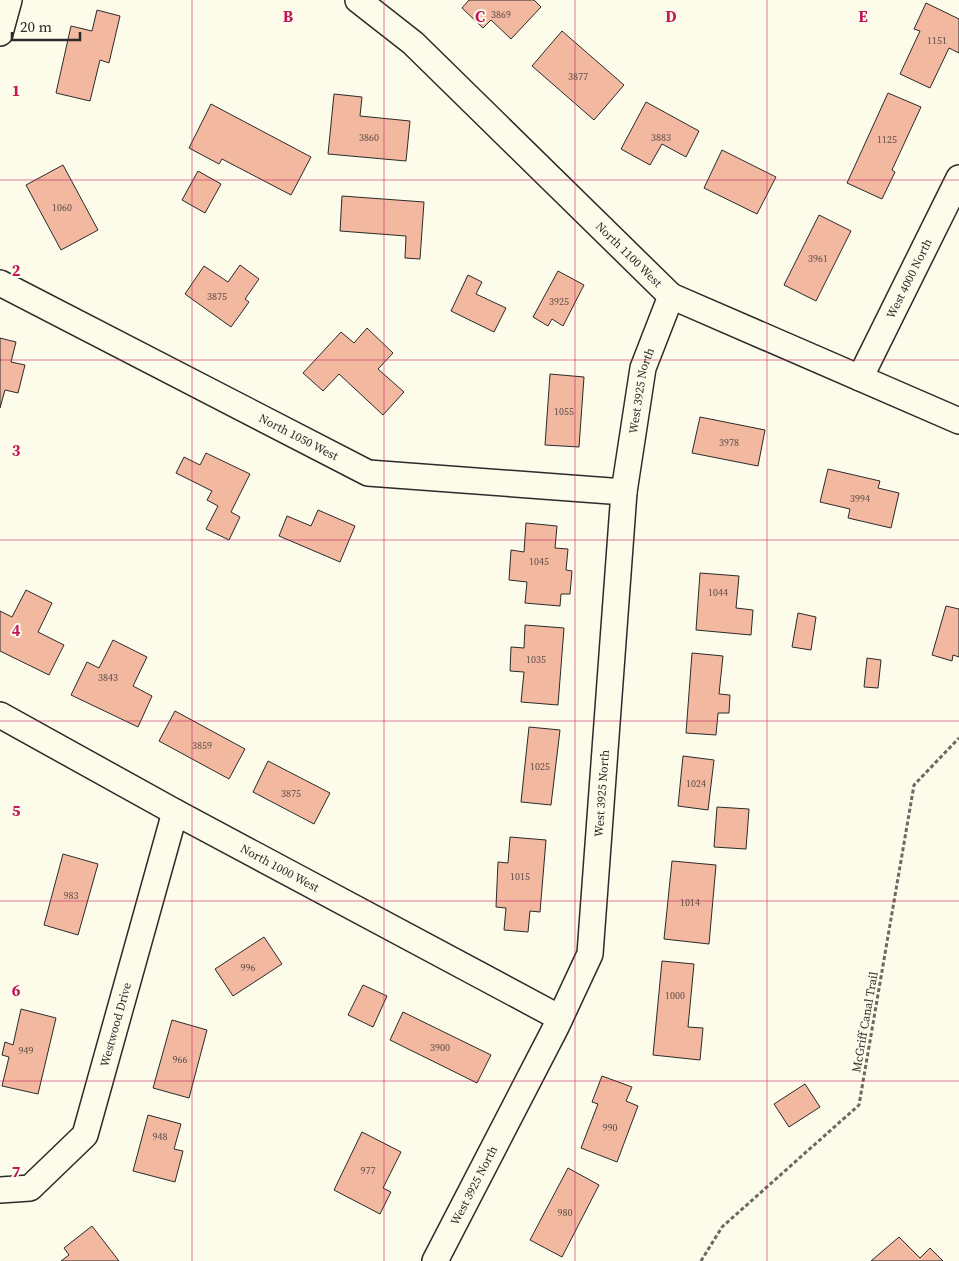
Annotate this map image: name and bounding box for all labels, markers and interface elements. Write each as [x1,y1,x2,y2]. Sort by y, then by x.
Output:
text: B [283,5,294,27]
text: C [475,5,485,27]
text: D [665,5,677,27]
text: E [858,5,868,27]
house number: 3869 [491,8,511,21]
scale bar [12,10,80,42]
text: 20 m [20,16,52,37]
house number: 1151 [927,34,947,47]
house number: 3877 [568,70,588,83]
text: 1 [12,79,20,101]
house number: 3860 [359,131,379,144]
house number: 3883 [651,131,671,144]
house number: 1125 [877,133,897,146]
house number: 1060 [52,201,72,214]
street label: North 1100 West [592,218,665,291]
street label: West 4000 North [883,236,936,321]
house number: 3961 [808,252,828,265]
text: 2 [12,259,21,281]
house number: 3875 [207,290,227,303]
house number: 3925 [549,295,569,308]
street label: West 3925 North [625,346,658,435]
house number: 1055 [554,405,574,418]
street label: North 1050 West [256,410,341,464]
house number: 3978 [719,436,739,449]
text: 3 [12,439,21,461]
house number: 3994 [850,492,870,505]
house number: 1045 [529,555,549,568]
house number: 1044 [708,586,728,599]
text: 4 [12,619,21,641]
house number: 1035 [526,653,546,666]
house number: 3843 [98,671,118,684]
house number: 3859 [192,739,212,752]
street label: West 3925 North [591,749,613,838]
house number: 1025 [530,760,550,773]
house number: 1024 [686,777,706,790]
house number: 3875 [281,787,301,800]
text: 5 [12,799,21,821]
street label: North 1000 West [238,841,322,896]
house number: 1015 [510,870,530,883]
house number: 983 [64,889,79,902]
house number: 1014 [680,896,700,909]
house number: 996 [241,961,256,974]
street label: McGriff Canal Trail [848,970,882,1074]
text: 6 [12,979,21,1001]
street label: Westwood Drive [96,981,135,1069]
house number: 1000 [665,989,685,1002]
house number: 3900 [430,1041,450,1054]
house number: 949 [19,1044,34,1057]
house number: 966 [173,1053,188,1066]
house number: 990 [603,1121,618,1134]
house number: 948 [153,1130,168,1143]
street label: West 3925 North [447,1143,501,1228]
text: 7 [12,1160,21,1182]
house number: 977 [361,1164,376,1177]
house number: 980 [558,1206,573,1219]

